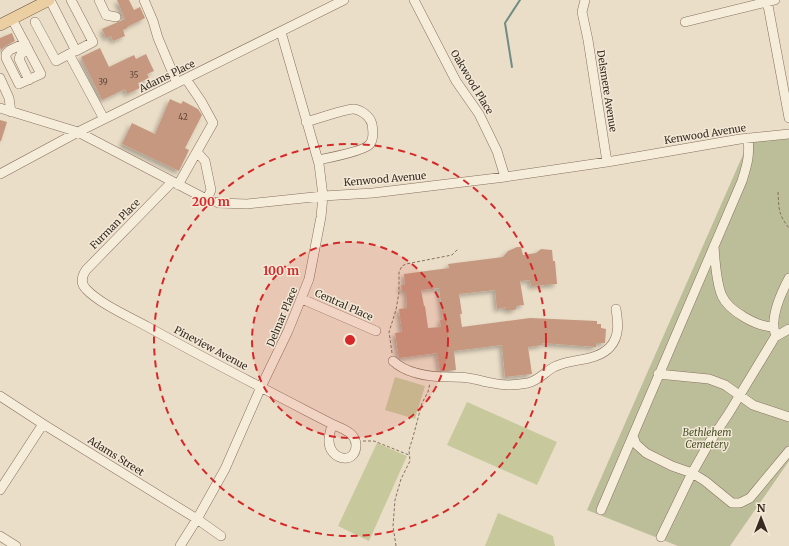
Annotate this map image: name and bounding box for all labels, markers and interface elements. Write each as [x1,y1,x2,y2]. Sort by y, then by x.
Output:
street label: Oakwood Place [448,47,496,117]
street label: Delsmere Avenue [594,49,620,133]
street label: Adams Place [136,57,197,96]
house number: 35 [130,70,139,80]
house number: 39 [98,77,108,87]
house number: 42 [178,112,188,122]
street label: Kenwood Avenue [663,121,747,147]
street label: Kenwood Avenue [343,169,427,189]
text: 200 m [192,194,230,209]
street label: Furman Place [87,196,143,252]
text: 100 m [263,263,299,278]
street label: Delmar Place [264,285,300,349]
street label: Central Place [313,286,375,324]
street label: Pineview Avenue [172,323,250,373]
centre of rings [343,333,357,347]
park label: Bethlehem Cemetery [683,426,731,451]
street label: Adams Street [84,433,147,479]
north arrow [741,498,781,538]
text: N [757,501,766,515]

